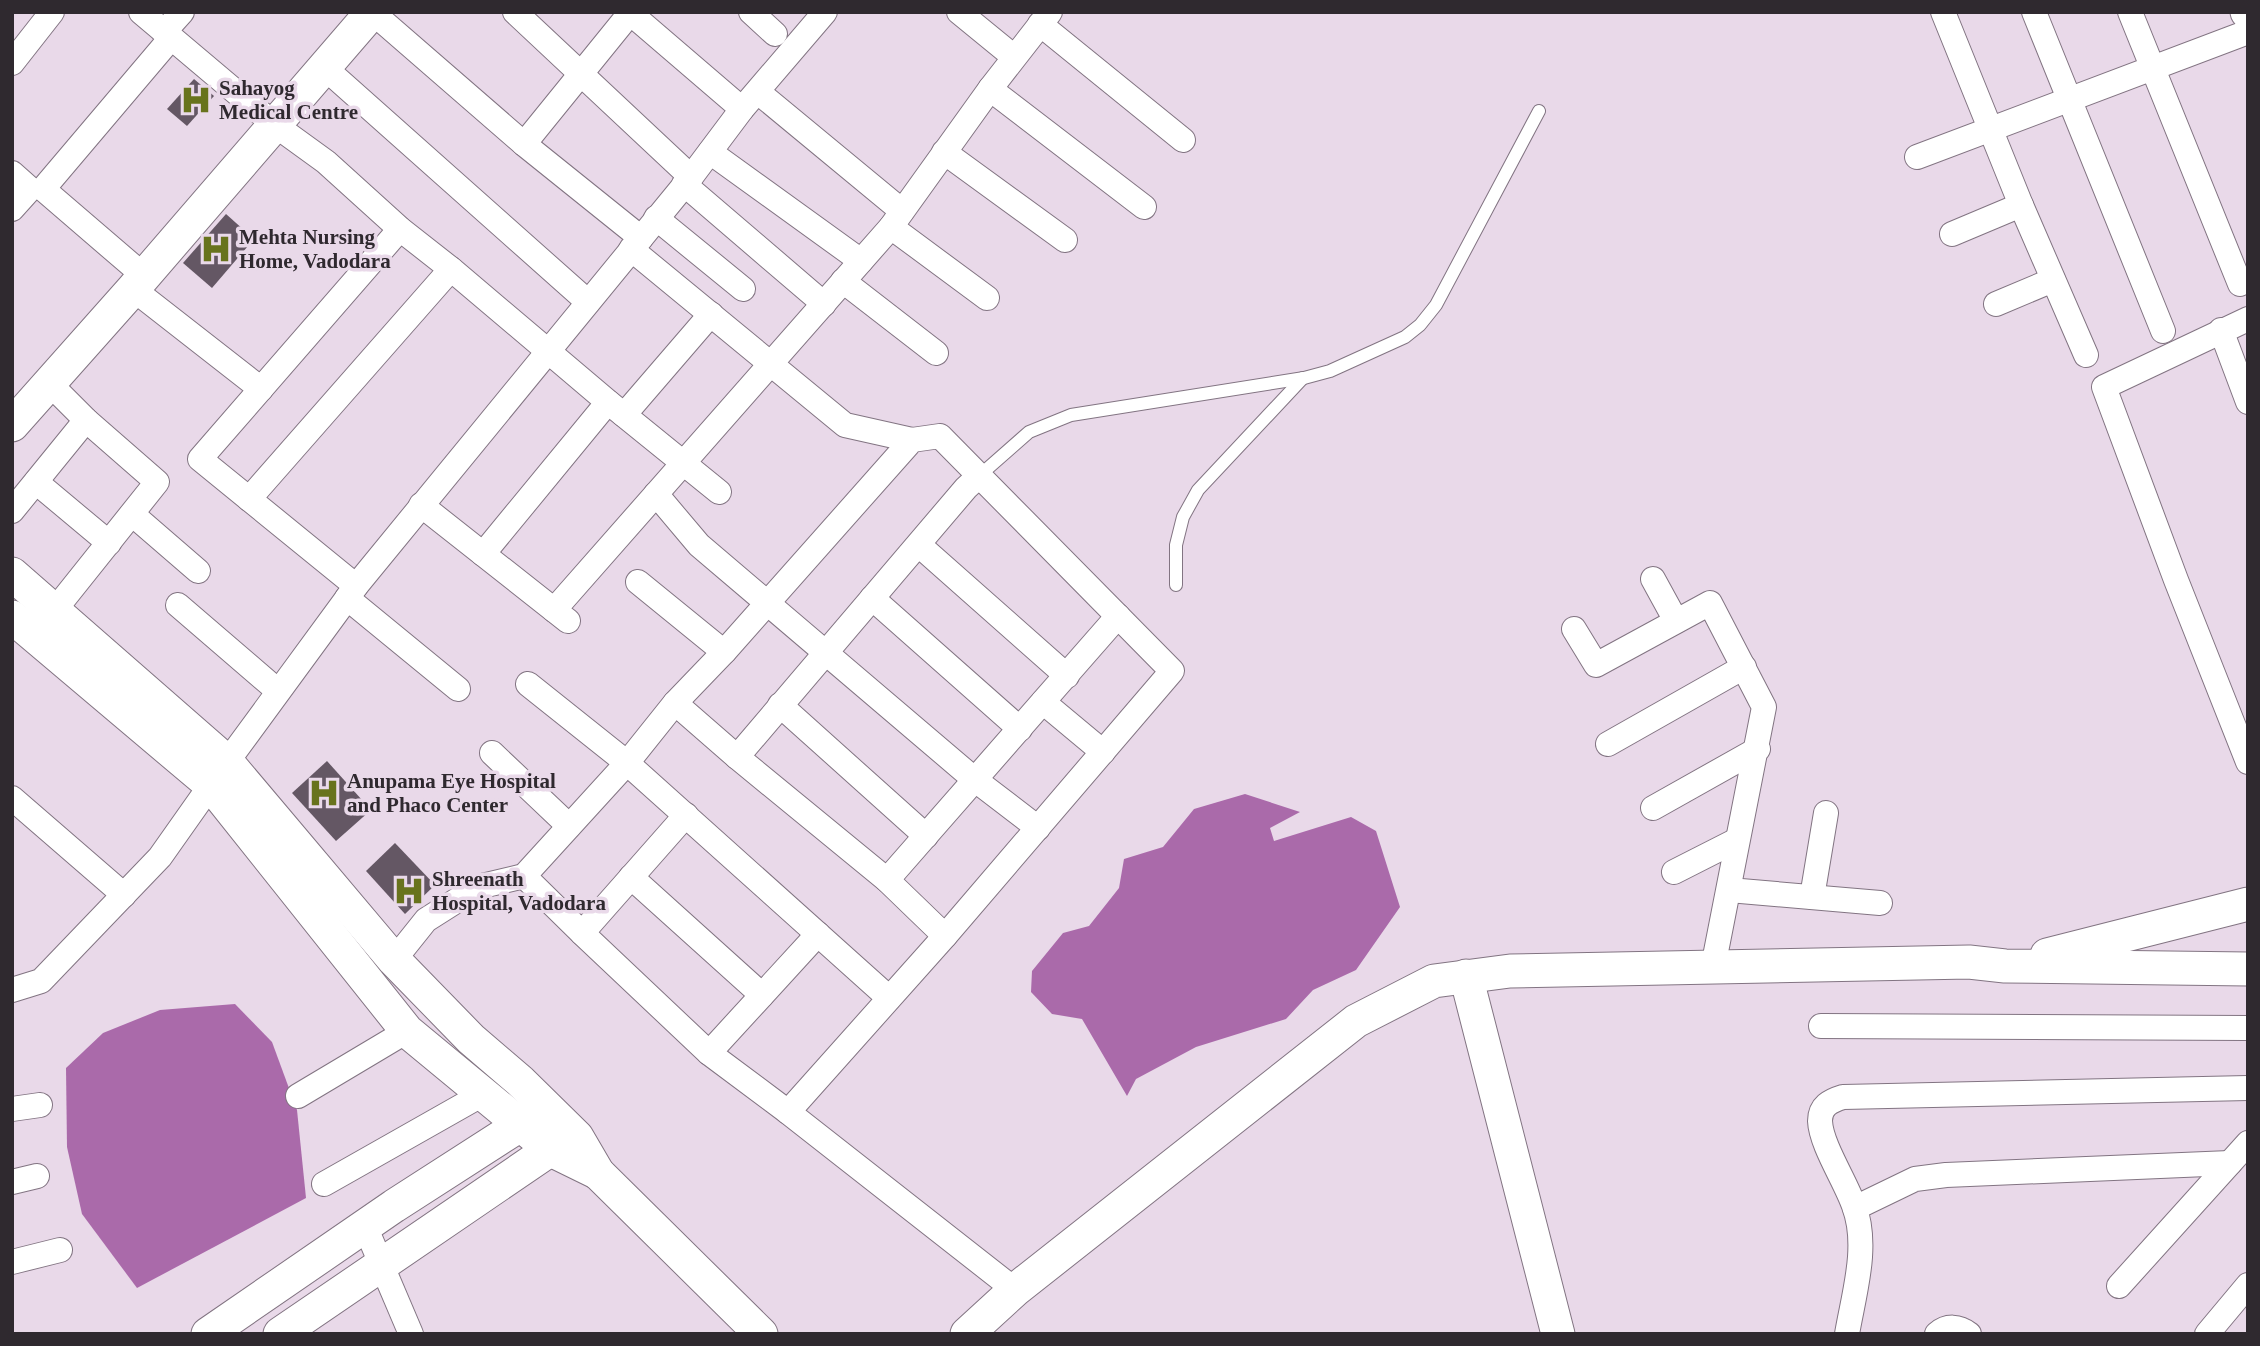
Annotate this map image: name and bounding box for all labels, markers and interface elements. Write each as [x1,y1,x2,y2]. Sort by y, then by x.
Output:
place label: Sahayog Medical Centre [219,76,358,124]
hospital icon: Sahayog Medical Centre [179,83,213,117]
place label: Mehta Nursing Home, Vadodara [239,225,391,273]
hospital icon: Mehta Nursing Home, Vadodara [199,232,233,266]
place label: Anupama Eye Hospital and Phaco Center [347,769,556,817]
hospital icon: Anupama Eye Hospital and Phaco Center [307,776,341,810]
place label: Shreenath Hospital, Vadodara [432,867,606,915]
hospital icon: Shreenath Hospital, Vadodara [392,874,426,908]

